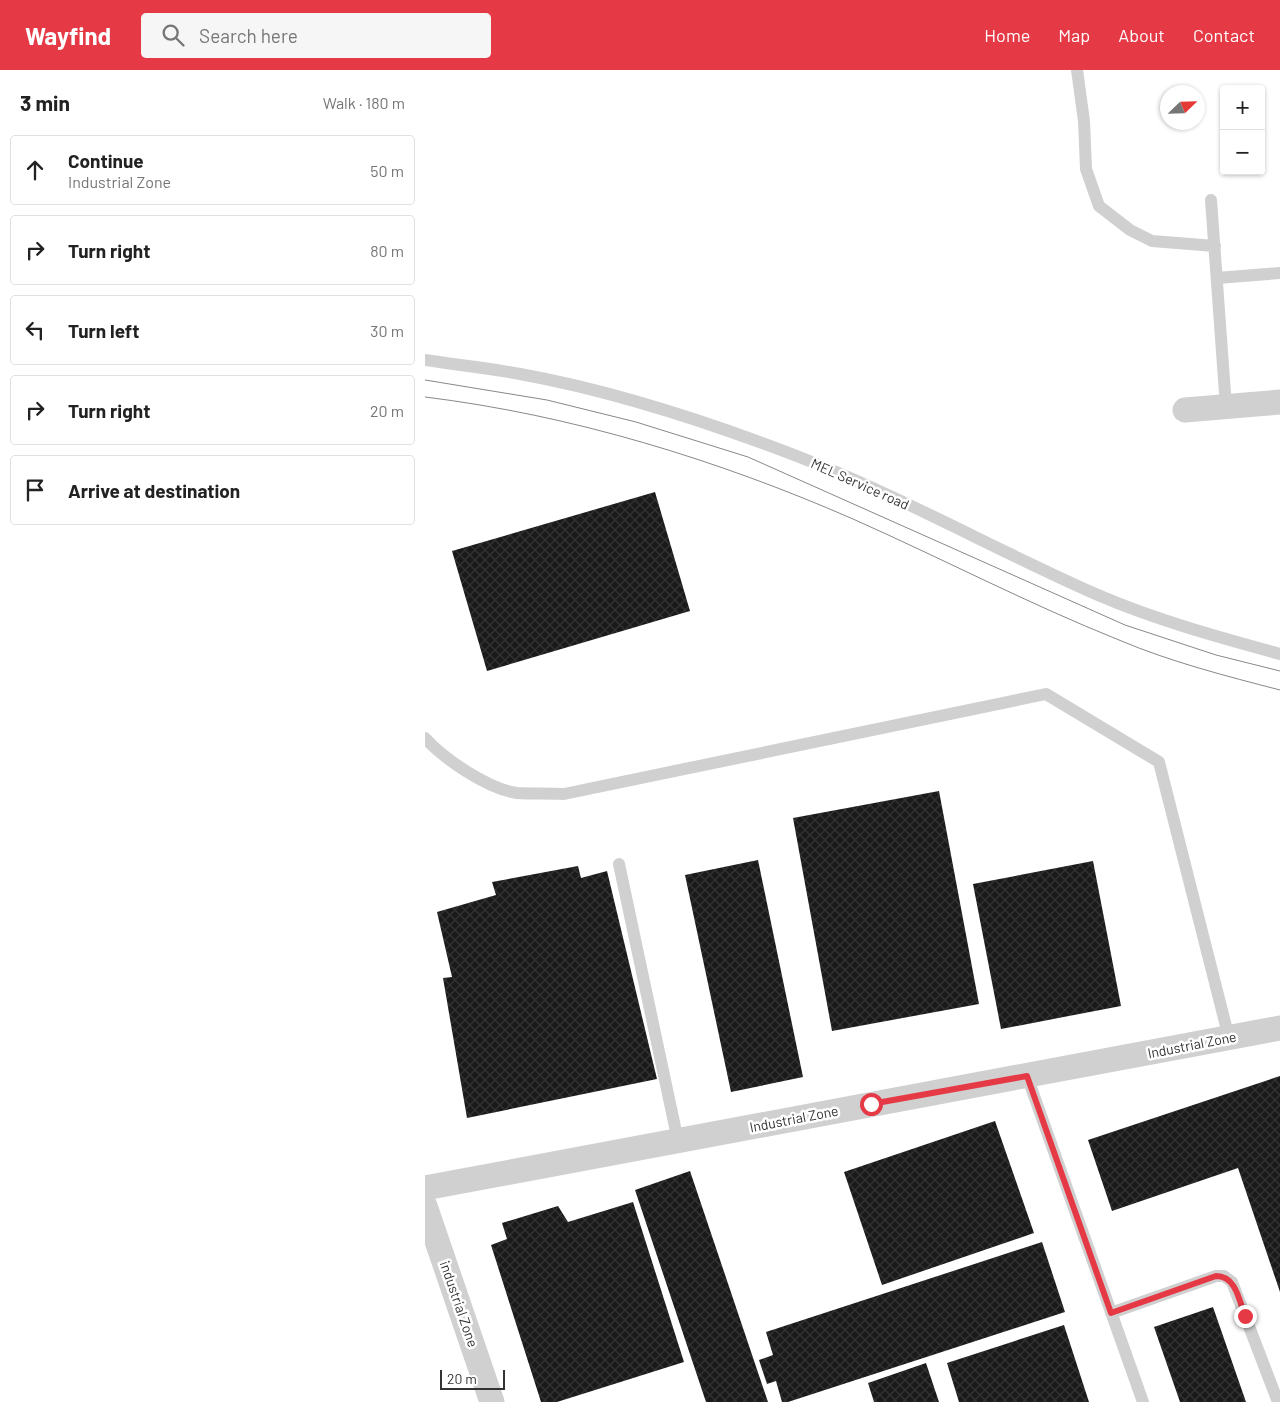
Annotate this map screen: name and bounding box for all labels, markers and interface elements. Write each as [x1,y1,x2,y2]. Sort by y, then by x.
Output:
search box [141,13,491,58]
text: Wayfind [25,21,111,50]
icon: search [159,21,187,49]
text: Search here [199,24,298,47]
text: Home [984,24,1030,46]
text: Map [1058,24,1090,46]
text: About [1118,24,1165,46]
text: Contact [1193,24,1255,46]
north arrow [1160,85,1205,130]
map controls [1220,85,1265,175]
button: + [1220,85,1265,130]
text: 3 min [20,90,70,115]
text: Walk · 180 m [323,93,405,112]
button: − [1220,130,1265,175]
text: Continue [68,149,144,172]
icon: ahead [21,156,49,184]
text: 50 m [370,161,404,180]
text: Industrial Zone [68,172,171,191]
icon: right [21,236,49,264]
text: Turn right [68,239,150,262]
text: 80 m [370,241,404,260]
icon: left [21,316,49,344]
text: Turn left [68,319,139,342]
text: 30 m [370,321,404,340]
icon: right [21,396,49,424]
text: Turn right [68,399,150,422]
text: 20 m [370,401,404,420]
street label: MEL Service road [809,454,912,513]
icon: arrive [21,476,49,504]
text: Arrive at destination [68,479,240,502]
street label: Industrial Zone [1146,1028,1238,1061]
route start [860,1093,883,1116]
street label: Industrial Zone [748,1102,840,1135]
street label: industrial Zone [437,1258,482,1349]
route end [1234,1305,1257,1328]
scale bar [440,1367,505,1390]
text: 20 m [447,1370,477,1387]

